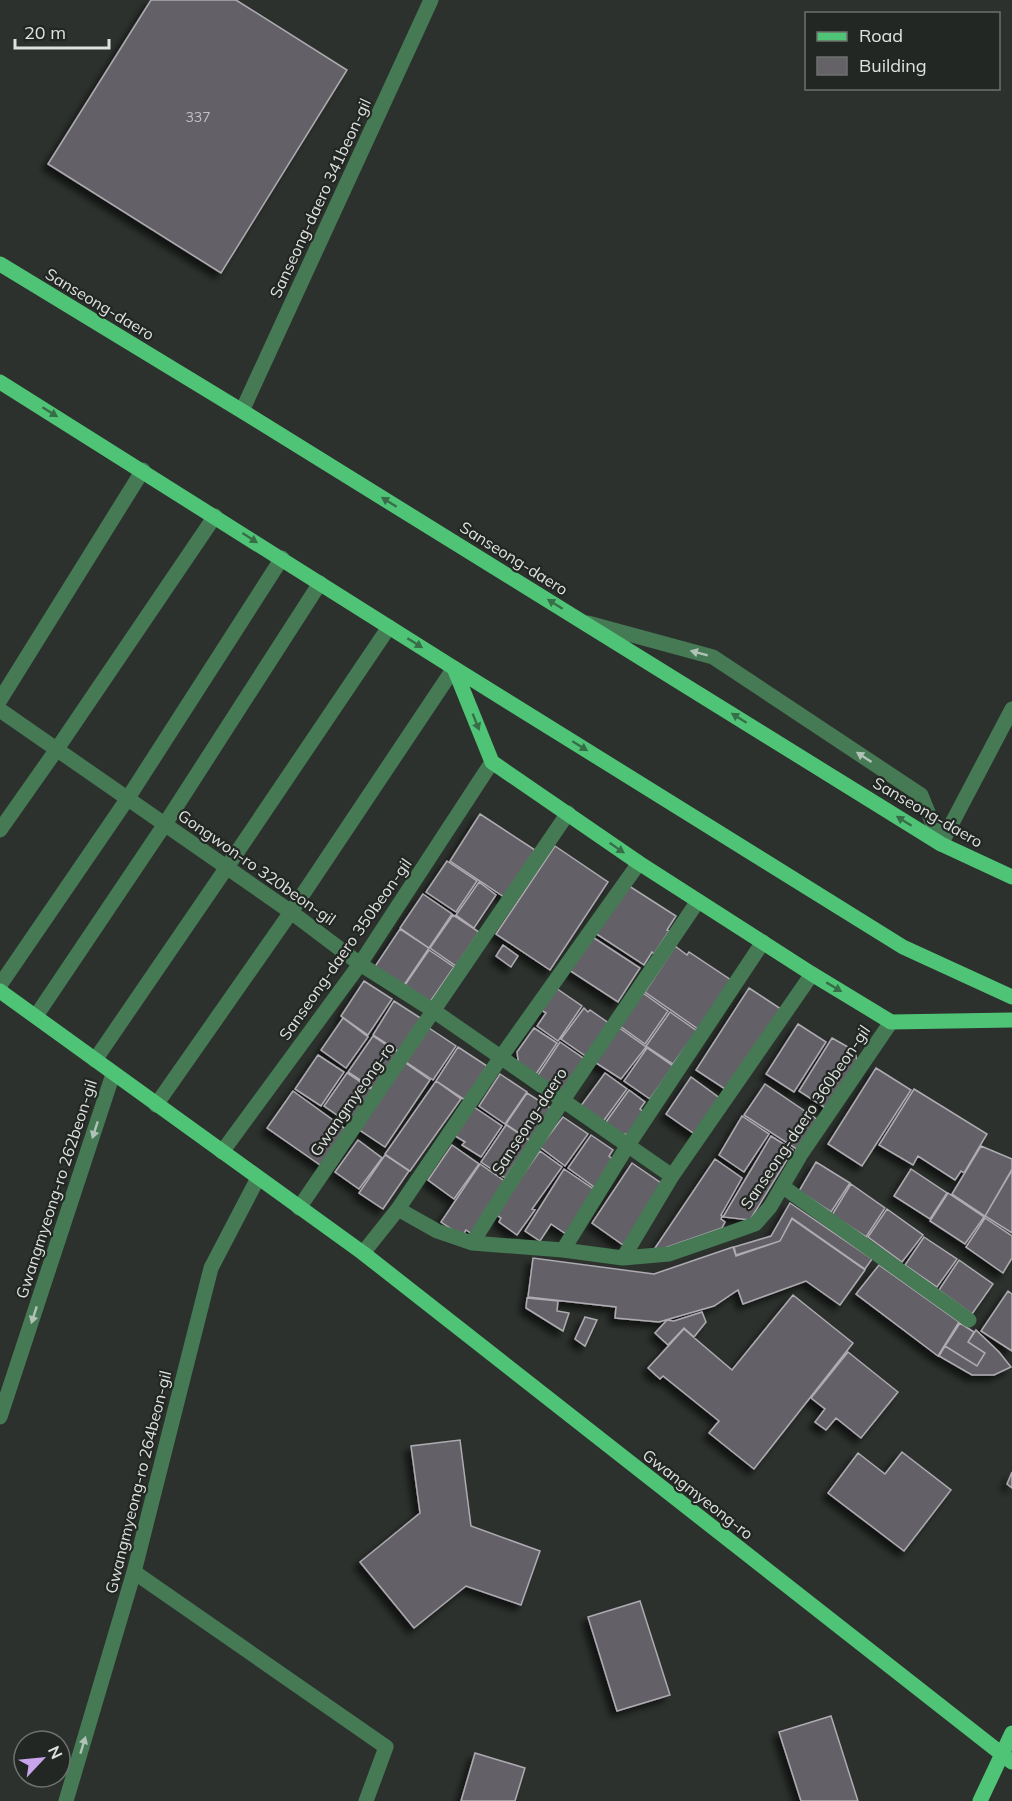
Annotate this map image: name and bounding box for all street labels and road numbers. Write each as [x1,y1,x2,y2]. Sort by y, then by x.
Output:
street label: Sanseong-daero 341beon-gil [265,95,375,301]
street label: Sanseong-daero [42,264,158,344]
street label: Sanseong-daero [456,517,572,599]
street label: Sanseong-daero [869,772,987,852]
street label: Gongwon-ro 320beon-gil [174,805,340,929]
street label: Sanseong-daero 350beon-gil [274,854,416,1044]
street label: Sanseong-daero 360beon-gil [736,1021,874,1213]
street label: Gwangmyeong-ro [305,1038,399,1160]
street label: Sanseong-daero [487,1064,571,1178]
street label: Gwangmyeong-ro 262beon-gil [11,1077,101,1301]
street label: Gwangmyeong-ro 264beon-gil [101,1368,175,1596]
street label: Gwangmyeong-ro [639,1445,757,1543]

